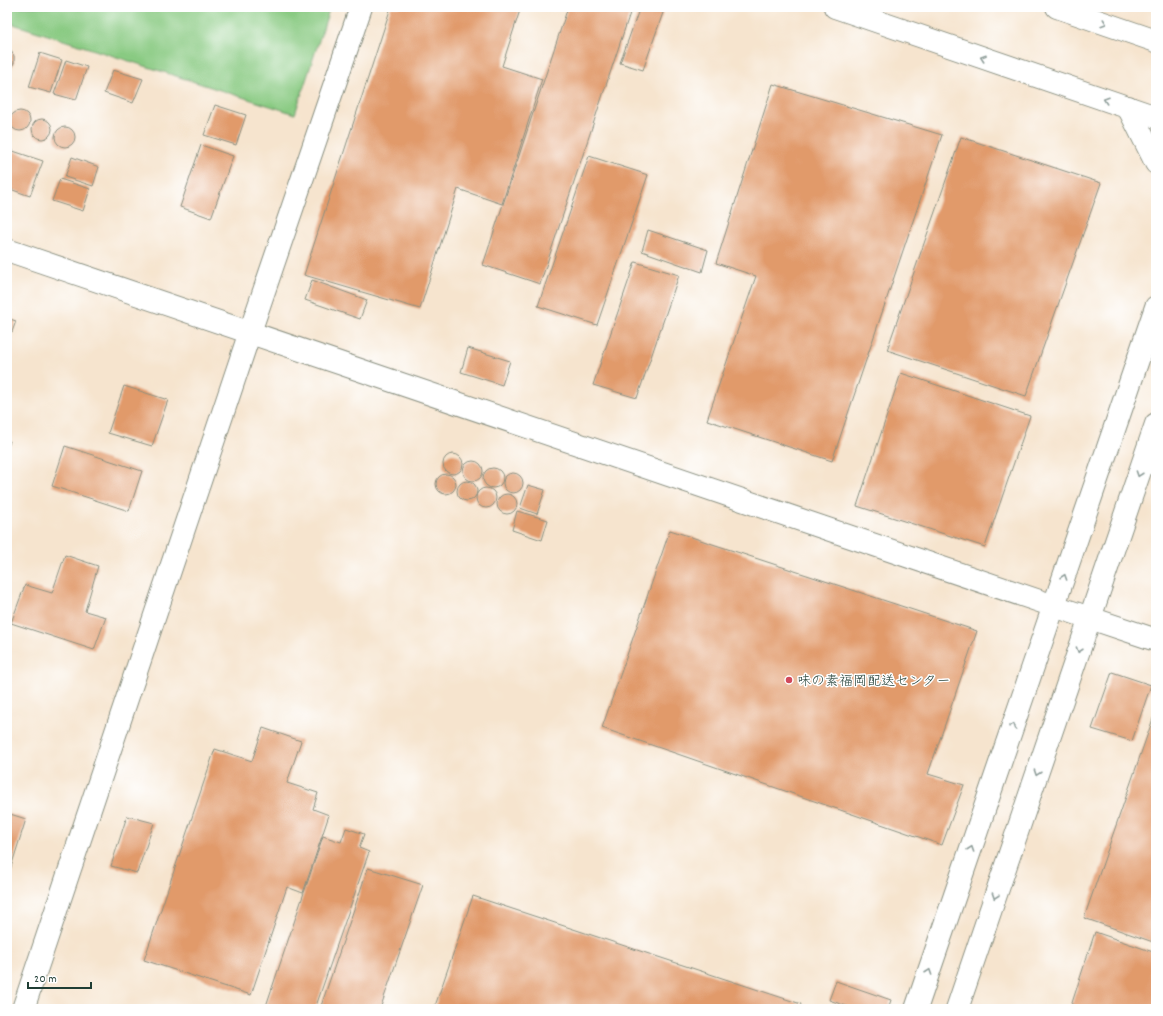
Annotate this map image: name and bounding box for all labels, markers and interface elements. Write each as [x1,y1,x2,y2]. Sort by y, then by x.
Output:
one-way arrow [1101,18,1108,27]
one-way arrow [979,54,986,62]
one-way arrow [1102,96,1109,104]
one-way arrow [1135,470,1144,477]
one-way arrow [1060,573,1068,580]
one-way arrow [1076,647,1084,654]
place label: 味の素福岡配送センター [797,672,950,692]
marker: 味の素福岡配送センター [784,675,794,685]
one-way arrow [1008,723,1017,730]
one-way arrow [1034,770,1042,777]
one-way arrow [966,846,975,853]
one-way arrow [992,893,1000,900]
scale bar [28,964,91,990]
one-way arrow [924,969,933,976]
text: 20 m [34,971,57,988]

